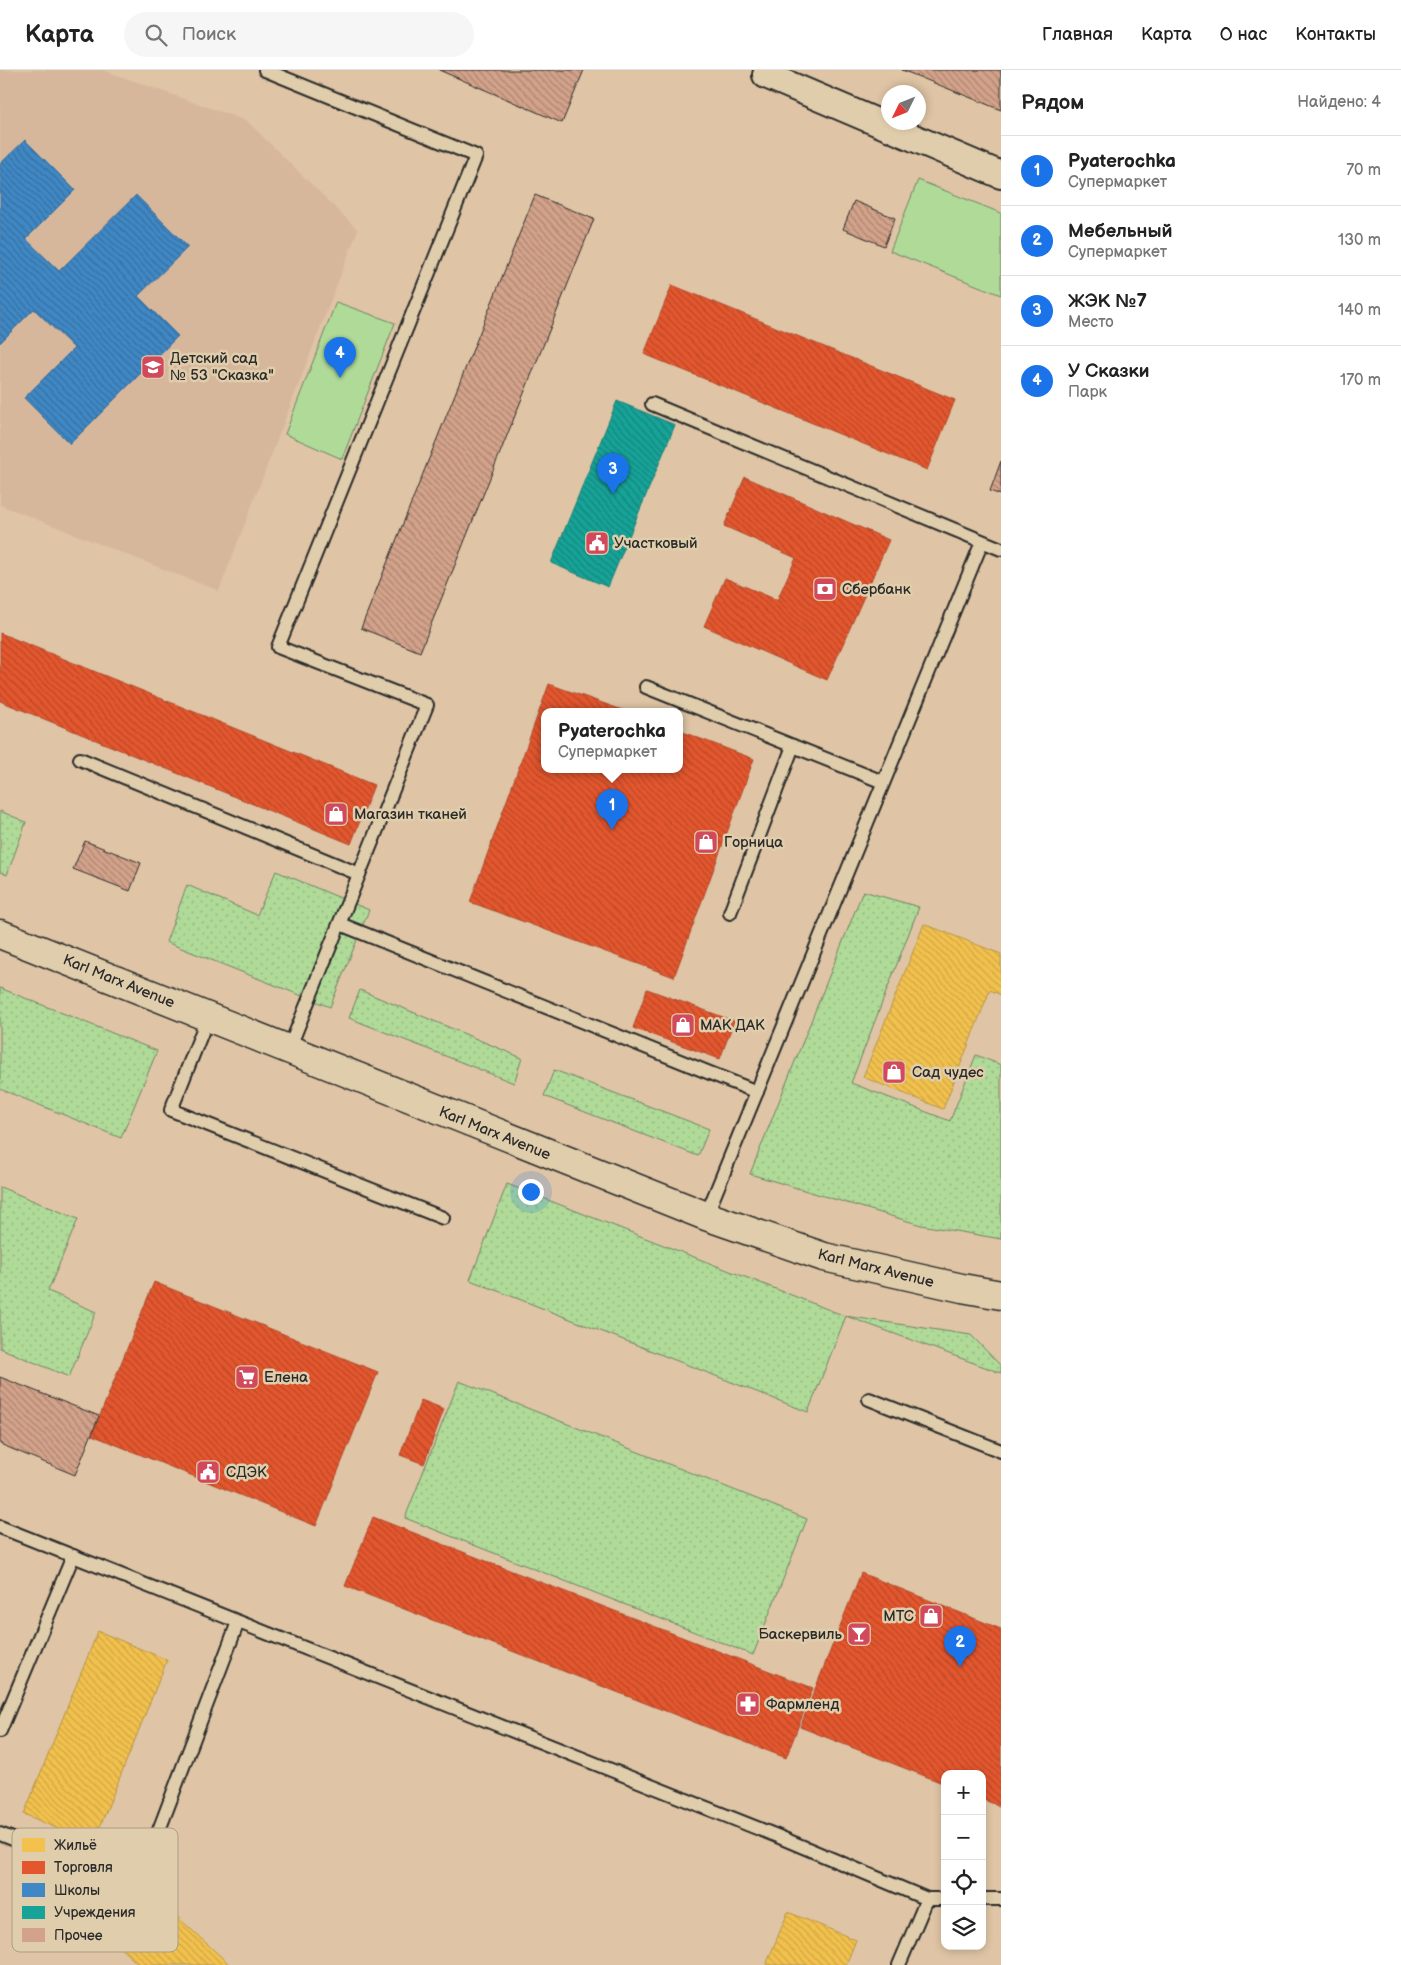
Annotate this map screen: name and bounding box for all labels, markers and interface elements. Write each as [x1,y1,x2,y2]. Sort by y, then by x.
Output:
search box [124,12,474,57]
text: Карта [25,20,94,49]
icon: search [142,21,170,49]
text: Поиск [182,23,236,46]
text: Главная [1042,24,1113,45]
text: Карта [1141,24,1192,45]
text: О нас [1220,24,1267,45]
text: Контакты [1295,24,1376,45]
north arrow [881,85,926,130]
text: Рядом [1021,90,1084,115]
text: Найдено: 4 [1297,93,1381,112]
text: Pyaterochka [1068,150,1176,173]
text: 1 [1034,161,1040,180]
text: 70 m [1346,161,1381,180]
text: Супермаркет [1068,173,1167,192]
text: Мебельный [1068,220,1173,243]
text: 2 [1032,231,1042,250]
text: 130 m [1338,231,1381,250]
text: Супермаркет [1068,243,1167,262]
text: ЖЭК №7 [1068,290,1147,313]
text: 3 [1032,301,1042,320]
text: 140 m [1338,301,1381,320]
text: Место [1068,313,1114,332]
pin: 4 [324,337,356,378]
place label: Детский сад № 53 "Сказка" [170,349,274,385]
school or university icon: Детский сад № 53 "Сказка" [140,354,166,380]
text: У Сказки [1068,360,1149,383]
text: 4 [1032,371,1042,390]
text: 170 m [1340,371,1381,390]
text: Парк [1068,383,1107,402]
pin: 3 [597,453,629,494]
public building icon: Участковый [584,530,610,556]
place label: Участковый [614,534,698,553]
bank icon: Сбербанк [812,576,838,602]
place label: Сбербанк [842,580,911,599]
popup [541,708,683,773]
text: Pyaterochka [558,720,666,743]
text: Супермаркет [558,743,657,762]
pin: 1 [596,789,628,830]
shop icon: Магазин тканей [323,801,349,827]
place label: Магазин тканей [354,805,467,824]
shop icon: Горница [693,829,719,855]
place label: Горница [724,833,783,852]
street label: Karl Marx Avenue [60,950,178,1013]
shop icon: МАК ДАК [670,1012,696,1038]
place label: МАК ДАК [700,1016,765,1035]
shop icon: Сад чудес [881,1059,907,1085]
place label: Сад чудес [912,1063,984,1082]
street label: Karl Marx Avenue [436,1102,554,1165]
your location [518,1179,544,1205]
street label: Karl Marx Avenue [816,1245,936,1292]
supermarket icon: Елена [234,1364,260,1390]
place label: Елена [264,1368,308,1387]
public building icon: СДЭК [195,1459,221,1485]
place label: СДЭК [226,1463,267,1482]
shop icon: МТС [918,1603,944,1629]
place label: МТС [883,1607,914,1626]
bar icon: Баскервиль [846,1621,872,1647]
place label: Баскервиль [758,1625,843,1644]
pin: 2 [944,1626,976,1667]
pharmacy icon: Фармленд [735,1691,761,1717]
place label: Фармленд [766,1695,839,1714]
map controls [941,1770,986,1950]
button: + [941,1770,986,1815]
button: − [941,1815,986,1860]
legend [12,1828,178,1952]
text: Жильё [54,1837,97,1854]
text: Торговля [54,1859,113,1876]
button: locate [941,1860,986,1905]
text: Школы [54,1882,100,1899]
text: Учреждения [54,1904,136,1921]
button: layers [941,1905,986,1950]
text: Прочее [54,1927,103,1944]

